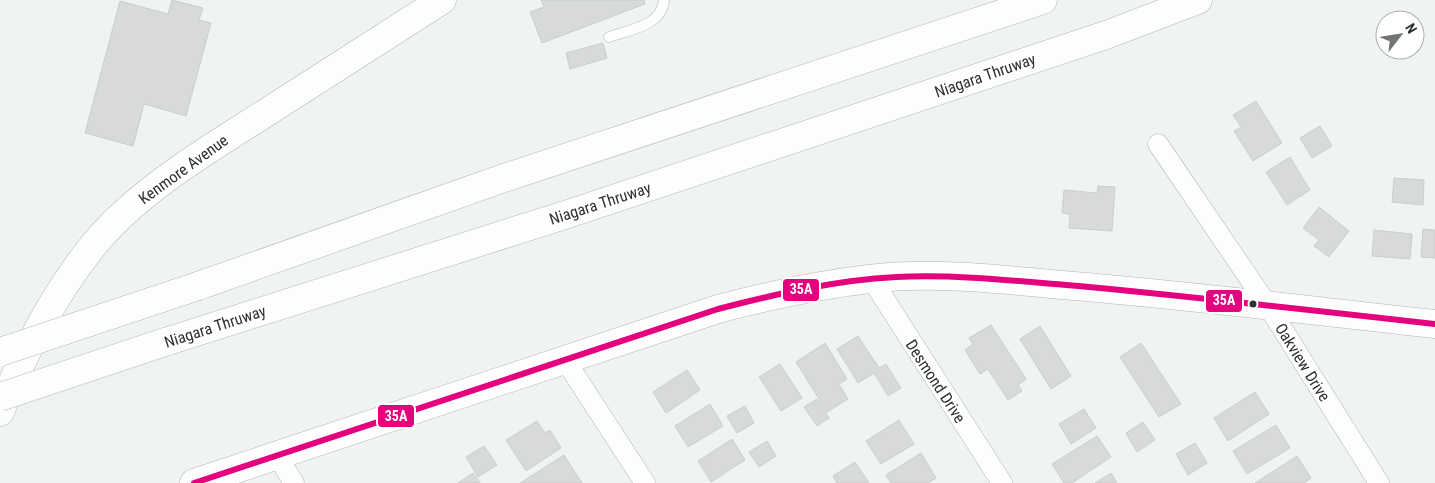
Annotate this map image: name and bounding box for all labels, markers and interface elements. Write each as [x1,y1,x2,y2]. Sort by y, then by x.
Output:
north arrow [1375,10,1425,60]
text: N [1402,21,1420,36]
street label: Niagara Thruway [932,49,1039,102]
street label: Kenmore Avenue [135,131,232,208]
street label: Niagara Thruway [547,178,654,229]
line badge: 35A [782,278,820,302]
text: 35A [790,281,813,297]
line badge: 35A [1205,289,1243,313]
text: 35A [1213,292,1236,308]
unlabelled marker [1248,299,1258,309]
street label: Niagara Thruway [162,301,269,352]
street label: Oakview Drive [1271,320,1334,405]
street label: Desmond Drive [902,336,969,426]
line badge: 35A [377,404,415,428]
text: 35A [385,408,408,424]

